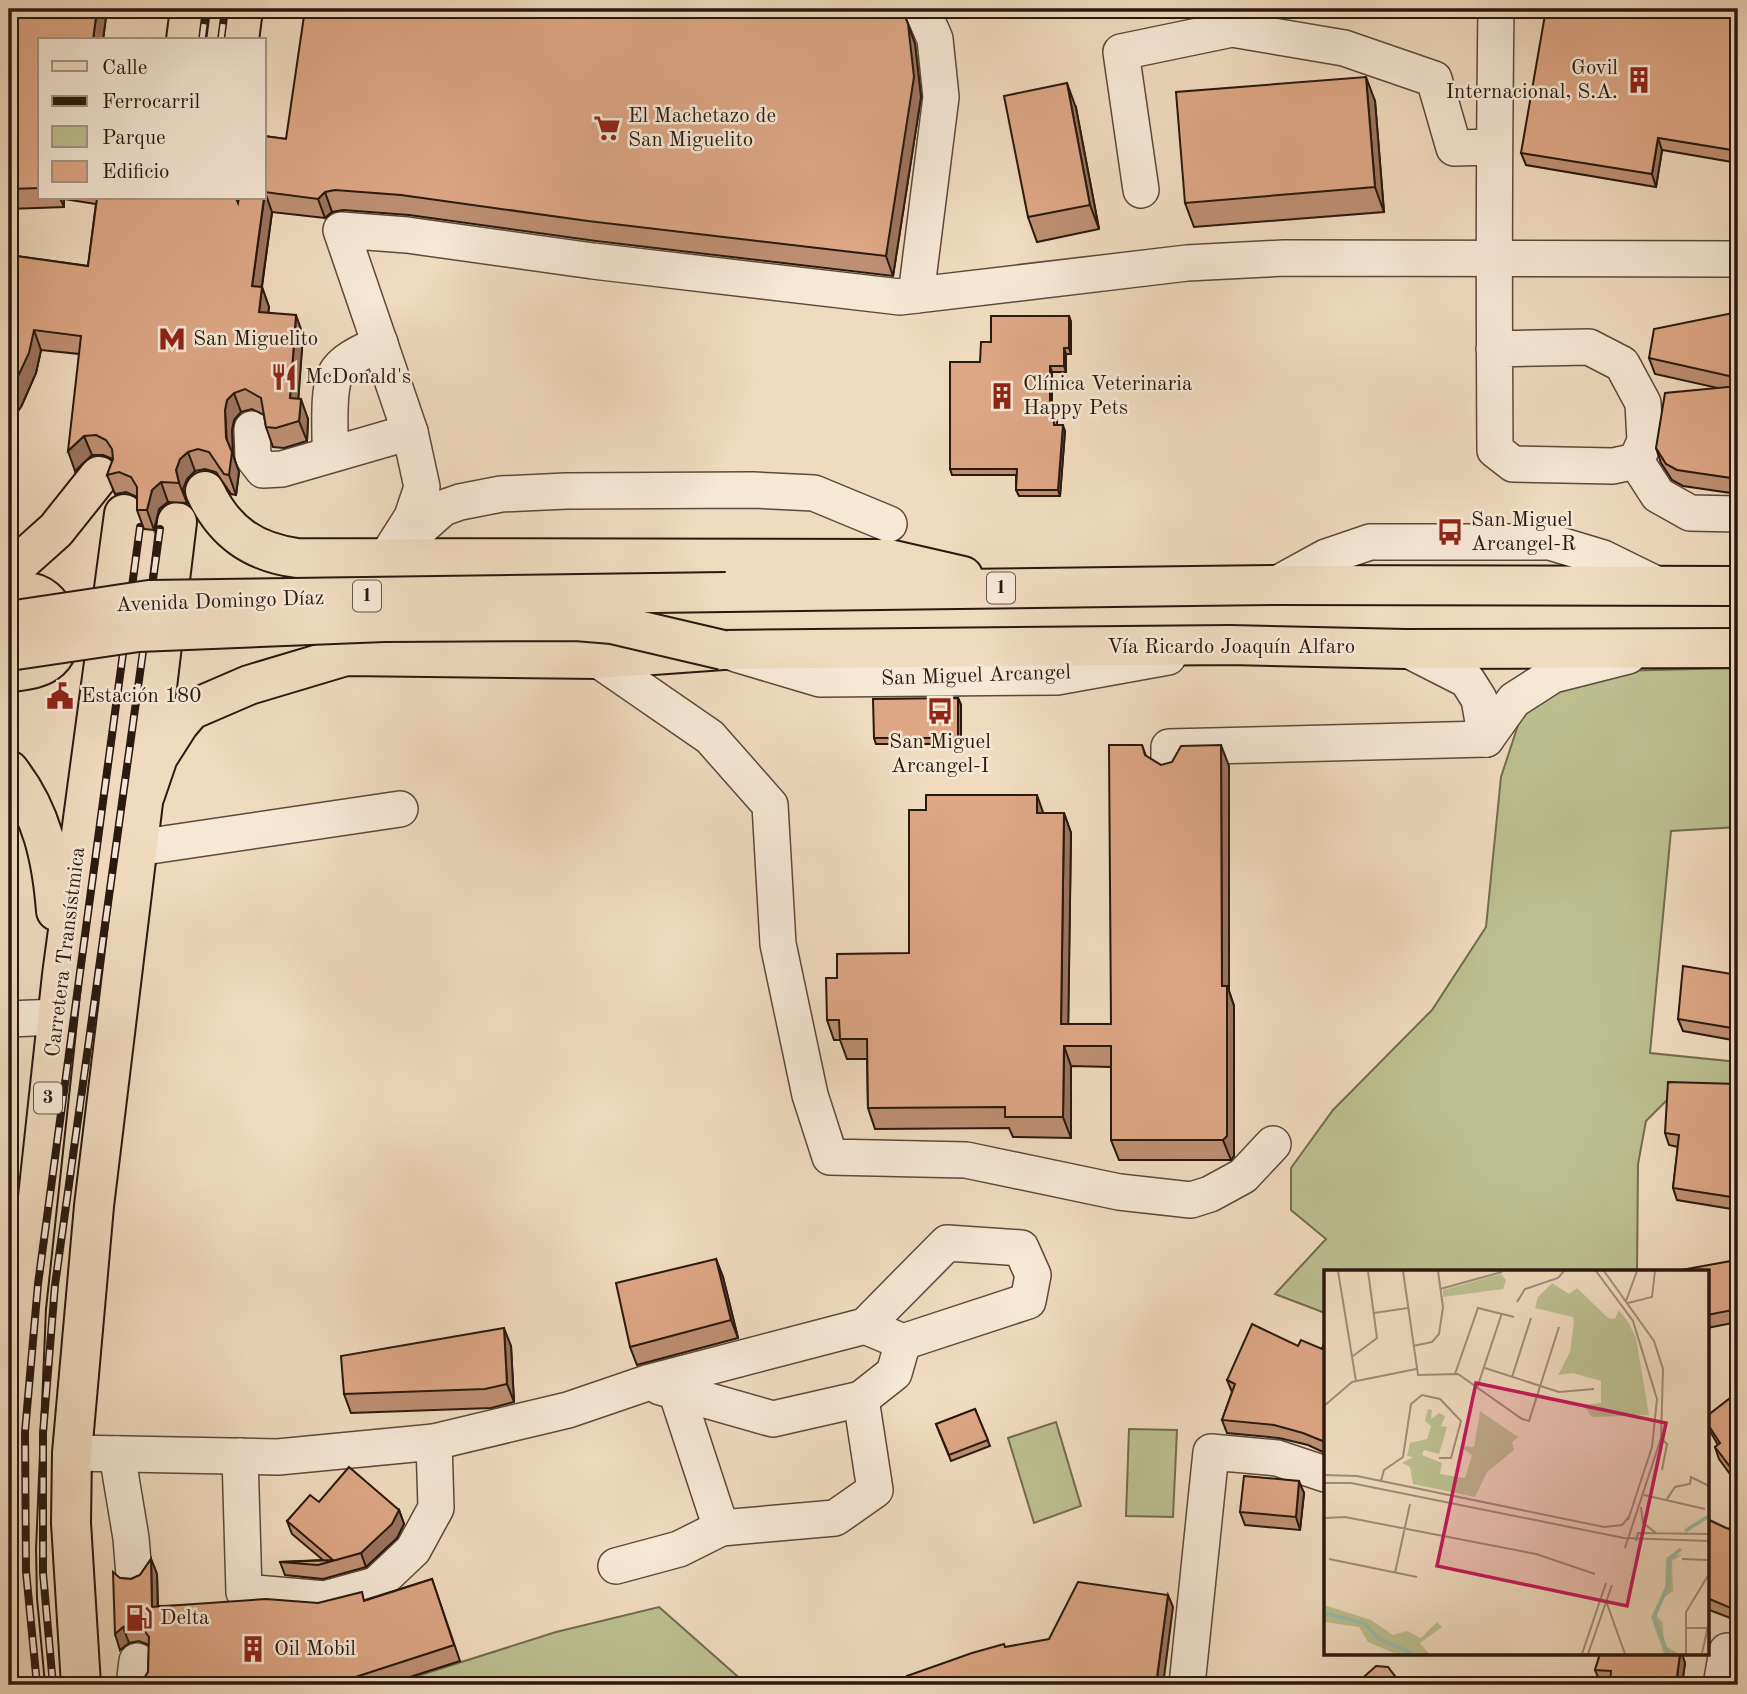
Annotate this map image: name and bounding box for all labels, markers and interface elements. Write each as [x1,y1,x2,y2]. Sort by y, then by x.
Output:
legend [38,38,266,200]
text: Calle [102,58,147,79]
place label: Govil Internacional, S.A. [1446,58,1618,103]
building icon: Govil Internacional, S.A. [1624,65,1654,95]
text: Ferrocarril [102,92,200,113]
place label: El Machetazo de San Miguelito [628,106,776,151]
supermarket icon: El Machetazo de San Miguelito [592,113,622,143]
text: Parque [102,128,166,149]
text: Edificio [102,162,170,183]
metro station icon: San Miguelito [157,324,187,354]
place label: San Miguelito [193,329,318,350]
restaurant icon: McDonald's [269,362,299,392]
place label: McDonald's [305,367,411,388]
place label: Clínica Veterinaria Happy Pets [1023,374,1192,419]
building icon: Clínica Veterinaria Happy Pets [987,381,1017,411]
place label: San Miguel Arcangel-R [1471,510,1576,555]
bus stop icon: San Miguel Arcangel-R [1435,517,1465,547]
road number: 1 [987,572,1015,604]
road number: 1 [353,580,381,611]
street label: Avenida Domingo Díaz [115,588,325,616]
street label: Vía Ricardo Joaquín Alfaro [1107,637,1355,658]
street label: San Miguel Arcangel [881,662,1072,690]
public building icon: Estación 180 [45,681,75,711]
place label: Estación 180 [81,686,201,707]
bus stop icon: San Miguel Arcangel-I [925,696,955,726]
place label: San Miguel Arcangel-I [889,732,991,777]
street label: Carretera Transístmica [43,846,89,1058]
road number: 3 [34,1082,62,1114]
inset map [1324,1270,1708,1656]
fuel station icon: Delta [124,1603,154,1633]
place label: Delta [160,1608,209,1629]
building icon: Oil Mobil [238,1634,268,1664]
place label: Oil Mobil [274,1639,356,1660]

